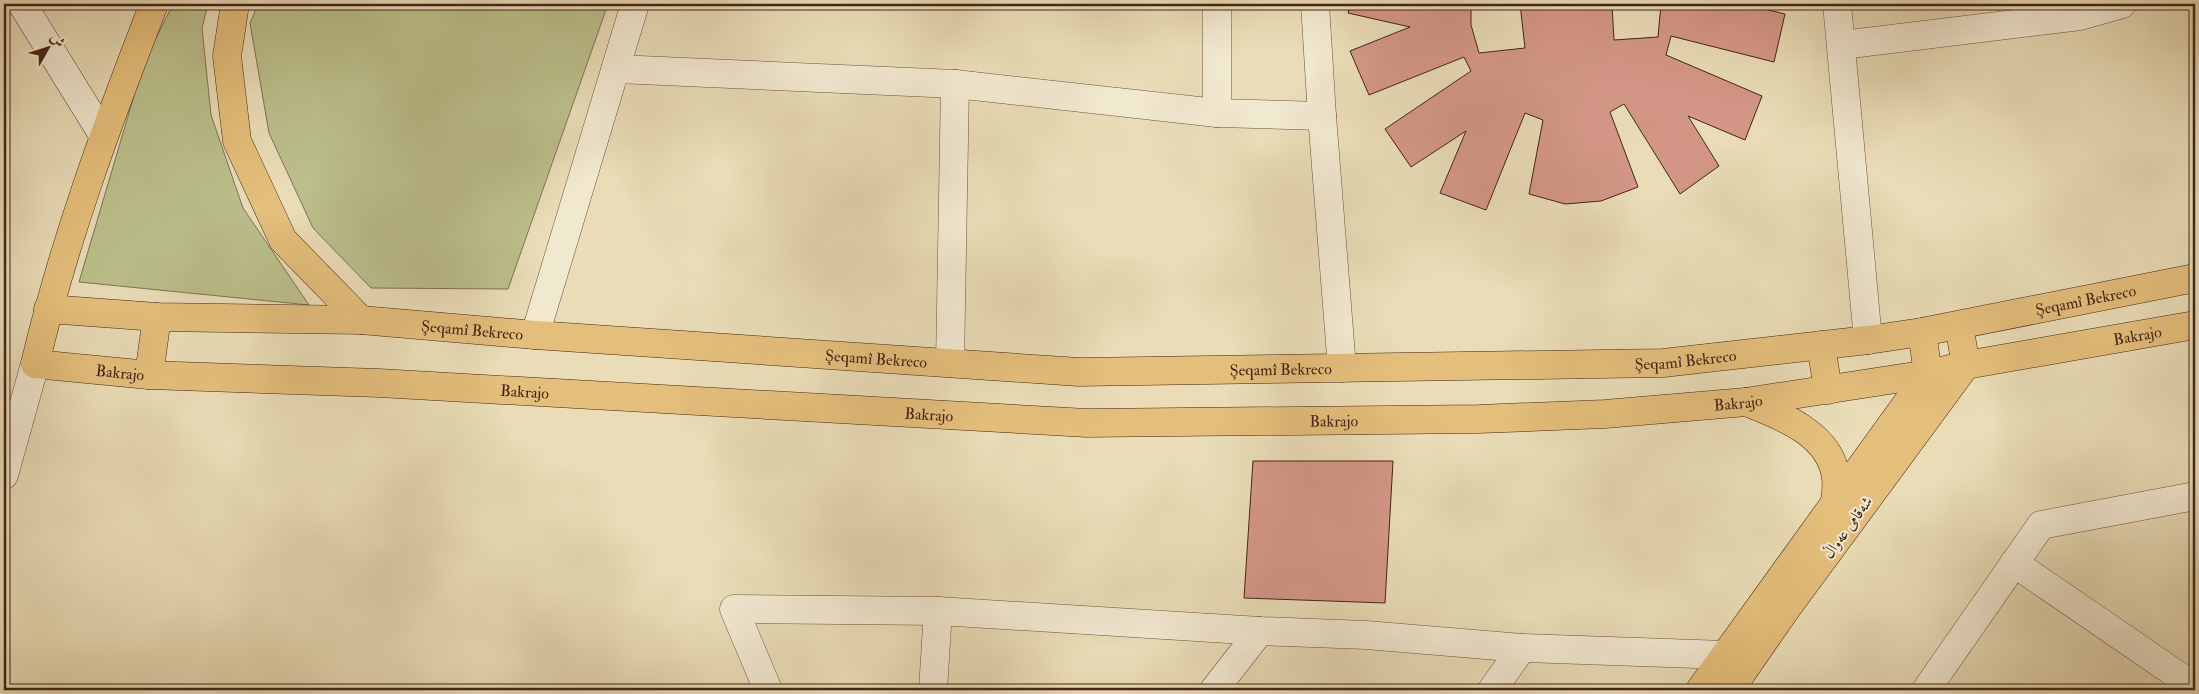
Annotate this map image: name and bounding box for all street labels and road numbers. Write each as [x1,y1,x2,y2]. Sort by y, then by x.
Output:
street label: Şeqamî Bekreco [2034,281,2138,320]
street label: Şeqamî Bekreco [420,316,524,345]
street label: Bakrajo [2112,322,2163,350]
street label: Şeqamî Bekreco [825,346,928,373]
street label: Şeqamî Bekreco [1634,346,1738,374]
street label: Şeqamî Bekreco [1230,359,1332,381]
street label: Bakrajo [95,361,146,386]
street label: Bakrajo [500,381,550,404]
street label: Bakrajo [1713,391,1764,416]
street label: Bakrajo [904,404,954,426]
street label: Bakrajo [1309,411,1358,432]
street label: شەقامی عەواڵ [1818,492,1877,563]

